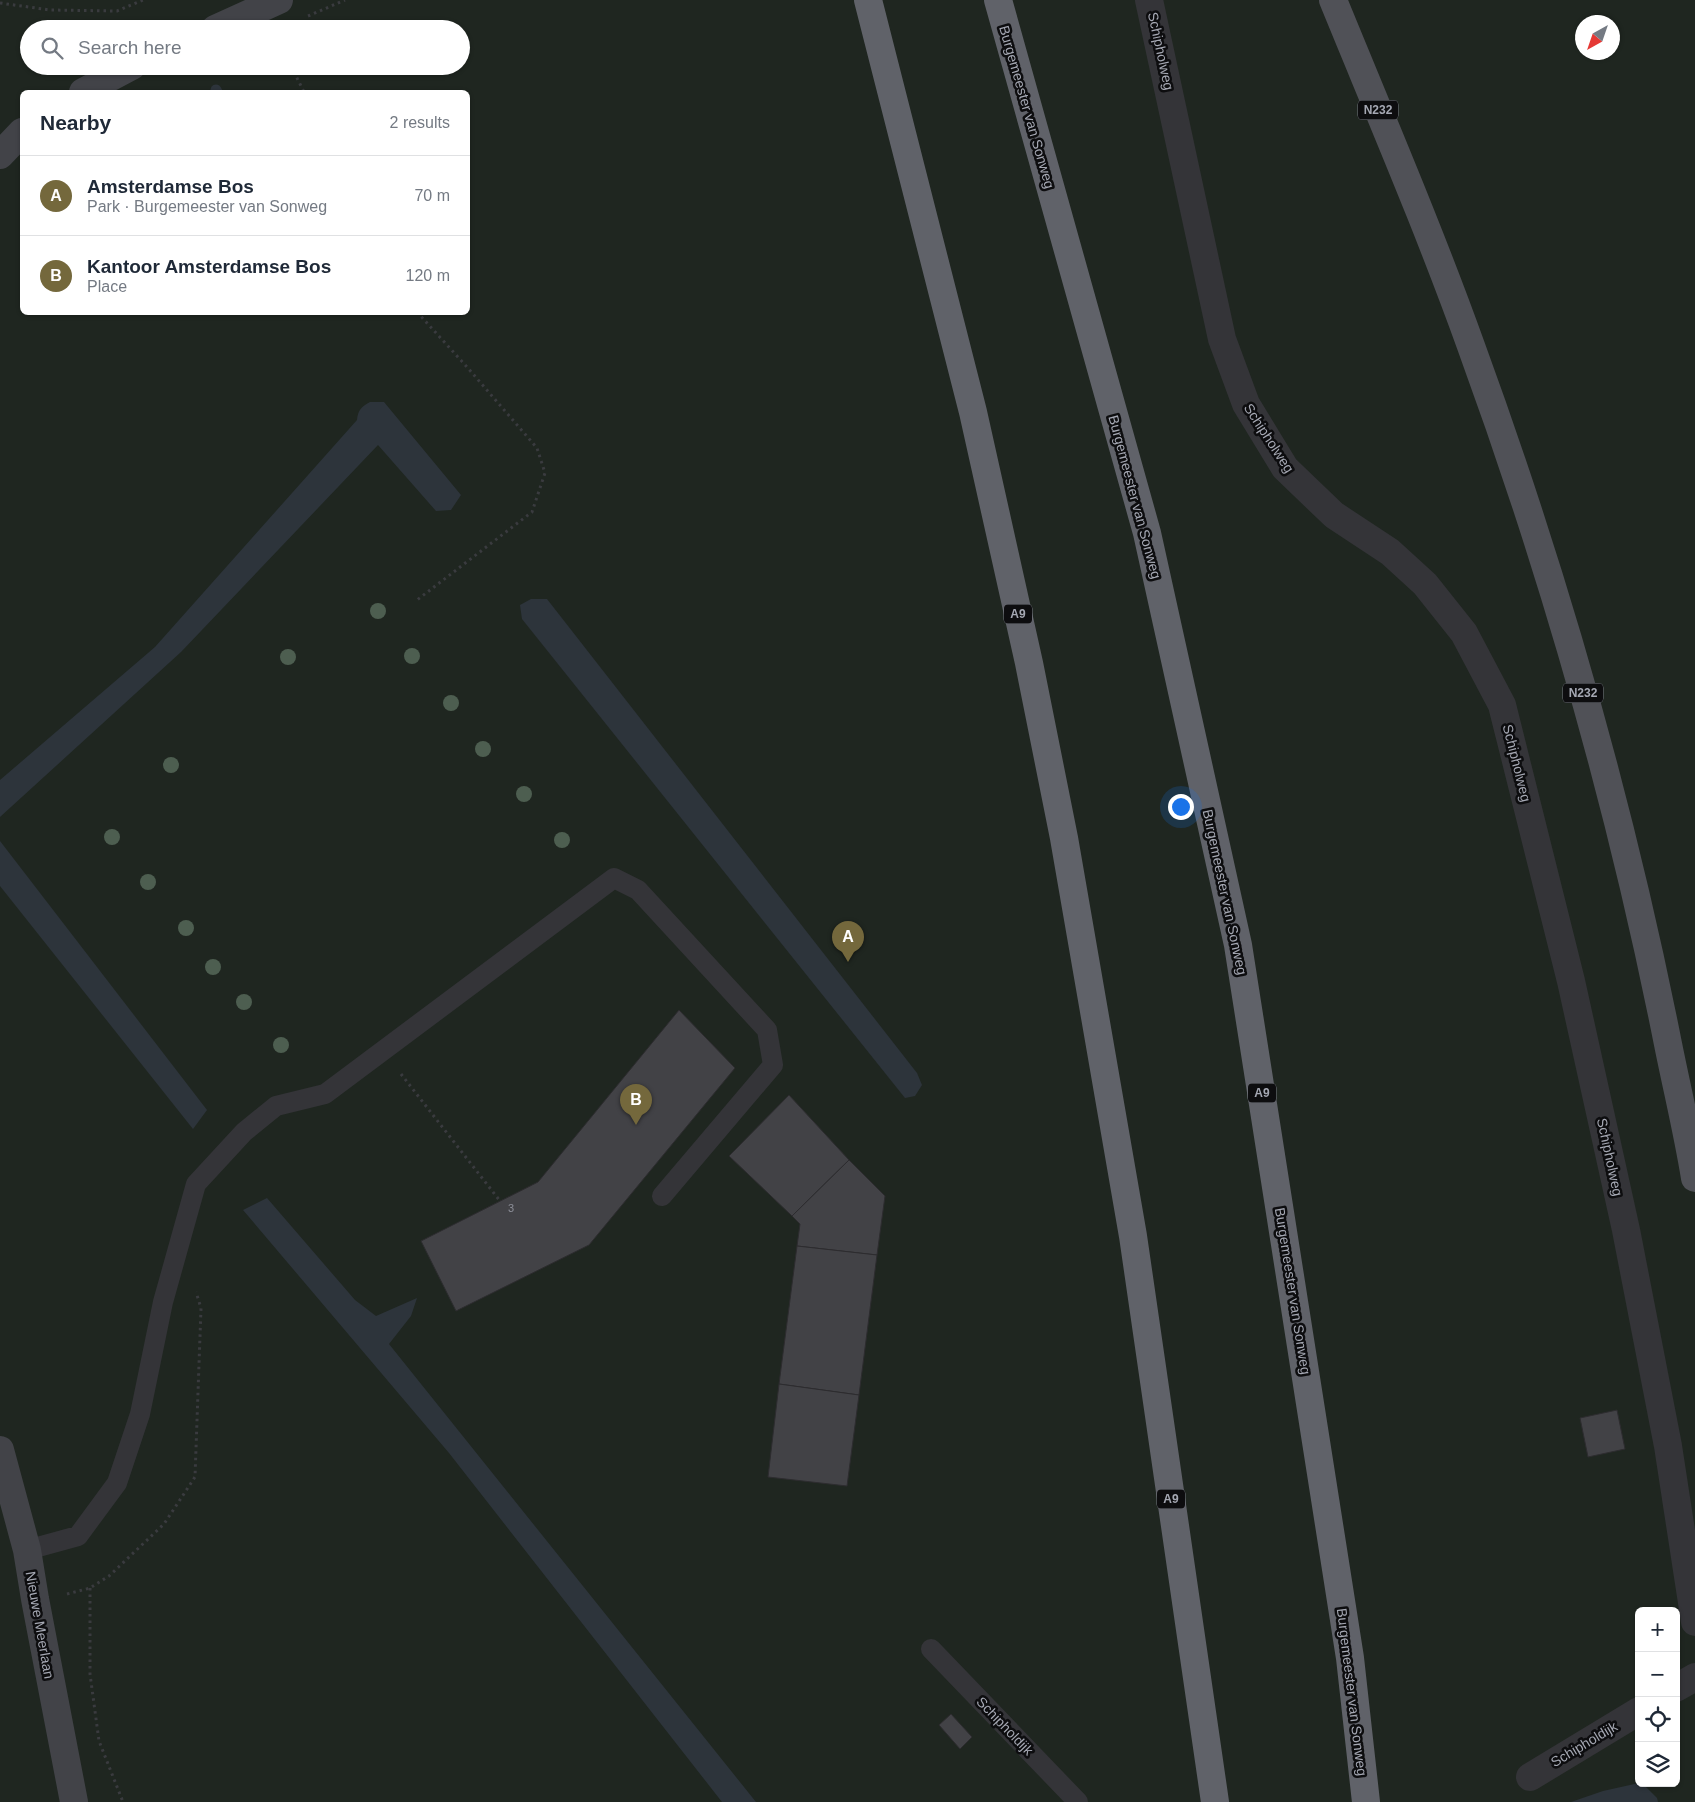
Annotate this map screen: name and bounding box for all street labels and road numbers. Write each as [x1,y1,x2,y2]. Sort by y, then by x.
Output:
street label: Schipholweg [1145,11,1177,91]
street label: Burgemeester van Sonweg [996,24,1058,190]
road number: N232 [1358,100,1398,120]
street label: Schipholweg [1241,400,1297,476]
street label: Burgemeester van Sonweg [1105,413,1165,581]
road number: A9 [1004,604,1032,624]
road number: N232 [1563,684,1603,702]
street label: Schipholweg [1500,723,1534,803]
street label: Burgemeester van Sonweg [1200,808,1250,976]
road number: A9 [1248,1084,1276,1102]
street label: Schipholweg [1594,1117,1626,1197]
street label: Burgemeester van Sonweg [1272,1206,1314,1376]
road number: A9 [1157,1490,1185,1508]
street label: Nieuwe Meerlaan [23,1570,57,1680]
street label: Burgemeester van Sonweg [1334,1607,1370,1777]
street label: Schipholdijk [973,1694,1037,1759]
street label: Schipholdijk [1548,1717,1621,1770]

